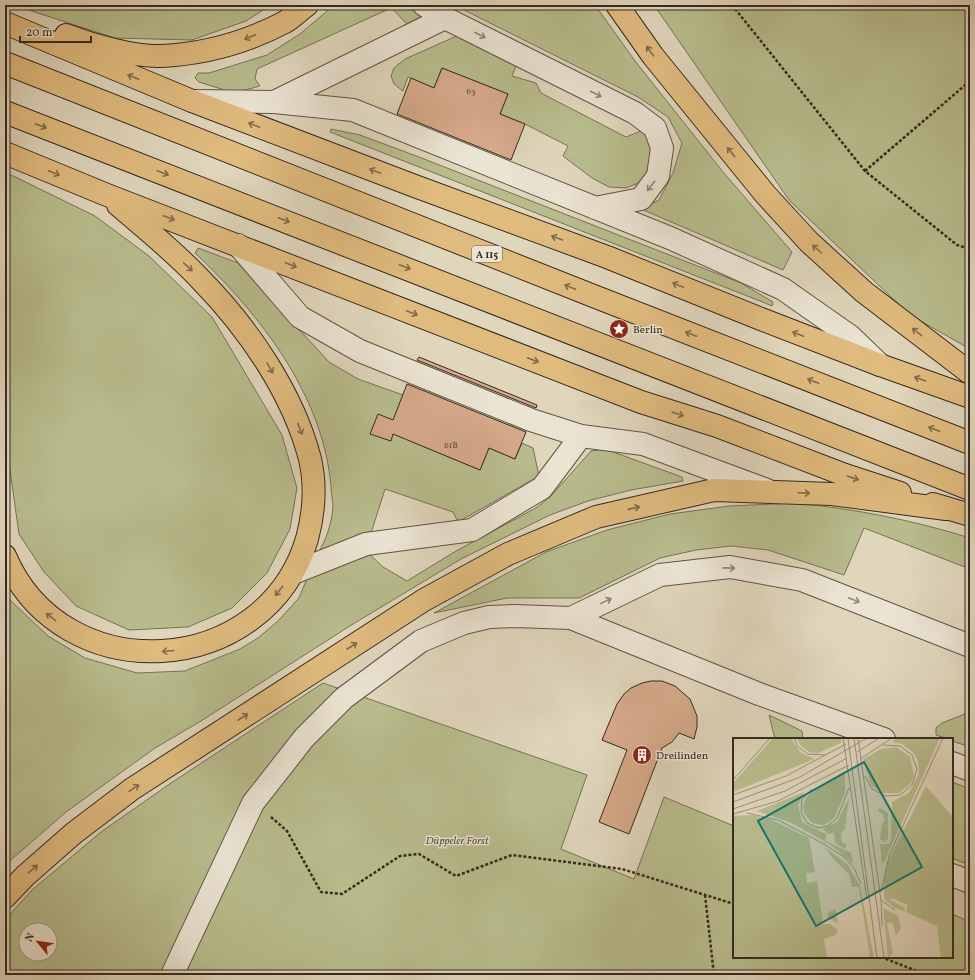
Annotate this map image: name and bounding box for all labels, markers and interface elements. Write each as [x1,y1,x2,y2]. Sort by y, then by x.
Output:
scale bar [20,18,91,44]
text: 20 m [26,25,53,41]
one-way arrow [474,32,486,39]
one-way arrow [244,34,256,41]
one-way arrow [646,45,654,56]
one-way arrow [128,73,140,80]
house number: 63 [466,85,476,98]
one-way arrow [590,91,602,98]
one-way arrow [248,121,260,129]
one-way arrow [35,122,47,130]
one-way arrow [727,146,736,157]
one-way arrow [370,167,382,175]
one-way arrow [156,169,168,177]
one-way arrow [48,170,60,177]
one-way arrow [646,180,655,191]
one-way arrow [163,215,175,223]
one-way arrow [277,216,289,224]
one-way arrow [551,234,563,242]
one-way arrow [812,245,822,254]
road number: A 115 [472,246,502,262]
one-way arrow [183,262,193,272]
one-way arrow [284,262,296,270]
one-way arrow [398,264,410,271]
one-way arrow [672,281,684,289]
one-way arrow [565,282,577,290]
one-way arrow [405,309,417,317]
place icon: Berlin [608,318,630,340]
place label: Berlin [633,323,663,338]
one-way arrow [912,328,923,336]
one-way arrow [793,329,805,337]
one-way arrow [686,330,698,338]
one-way arrow [526,357,538,365]
one-way arrow [266,362,274,374]
one-way arrow [915,375,927,383]
one-way arrow [807,377,819,385]
one-way arrow [671,411,684,418]
one-way arrow [297,423,304,436]
one-way arrow [928,424,940,432]
house number: 61B [444,439,458,452]
one-way arrow [847,474,859,482]
one-way arrow [797,489,810,497]
one-way arrow [627,504,640,511]
one-way arrow [722,564,735,572]
one-way arrow [275,586,284,597]
one-way arrow [599,597,611,604]
one-way arrow [848,597,860,605]
one-way arrow [46,612,57,621]
one-way arrow [346,642,357,650]
one-way arrow [162,647,175,654]
one-way arrow [237,713,248,721]
inset map [733,738,953,958]
building icon: Dreilinden [631,744,653,766]
place label: Dreilinden [656,749,709,764]
one-way arrow [128,784,139,792]
park label: Düppeler Forst [426,834,489,849]
one-way arrow [27,865,37,874]
north arrow [18,922,58,962]
text: N [22,931,39,945]

